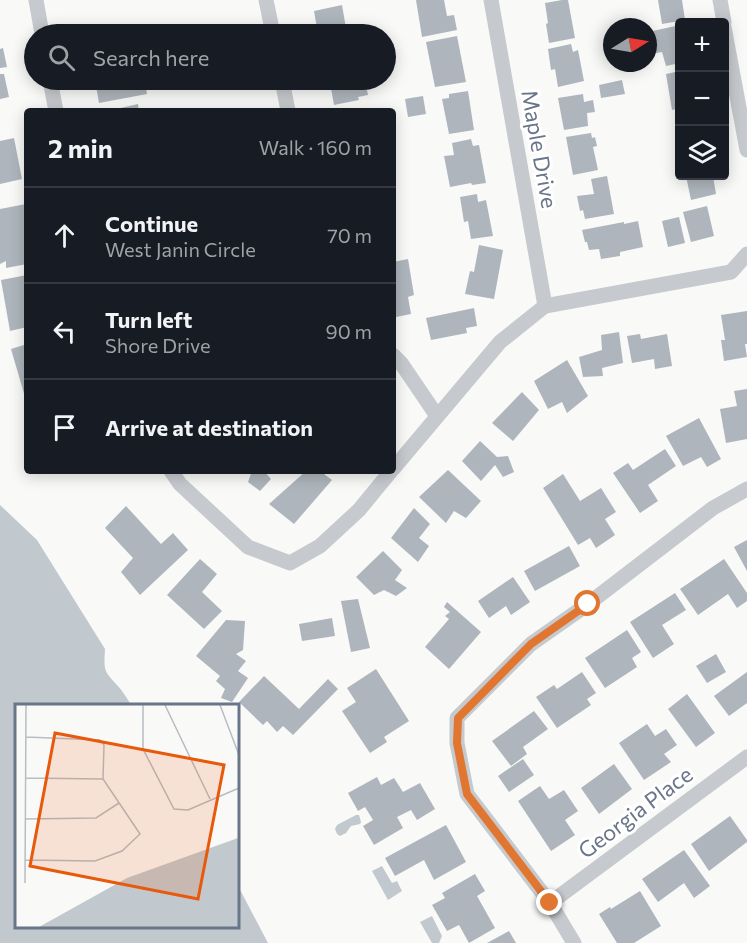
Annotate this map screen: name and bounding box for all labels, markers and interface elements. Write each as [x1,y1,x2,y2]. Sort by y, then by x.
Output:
north arrow [603,18,657,72]
map controls [675,18,729,180]
button: + [675,18,729,72]
search box [24,24,396,90]
icon: search [45,41,78,74]
text: Search here [93,44,209,71]
button: − [675,72,729,126]
street label: Maple Drive [516,88,564,210]
button: layers [675,126,729,180]
text: 2 min [48,132,113,163]
text: Walk · 160 m [259,135,372,159]
text: Continue [105,210,198,237]
icon: ahead [48,219,81,252]
text: 70 m [327,223,372,247]
text: West Janin Circle [105,237,256,261]
text: Turn left [105,306,192,333]
icon: left [48,315,81,348]
text: 90 m [326,319,372,343]
text: Shore Drive [105,333,210,357]
icon: arrive [48,411,81,444]
text: Arrive at destination [105,414,313,441]
route start [574,590,600,616]
inset map [15,704,238,928]
street label: Georgia Place [572,760,698,864]
route end [536,889,562,915]

